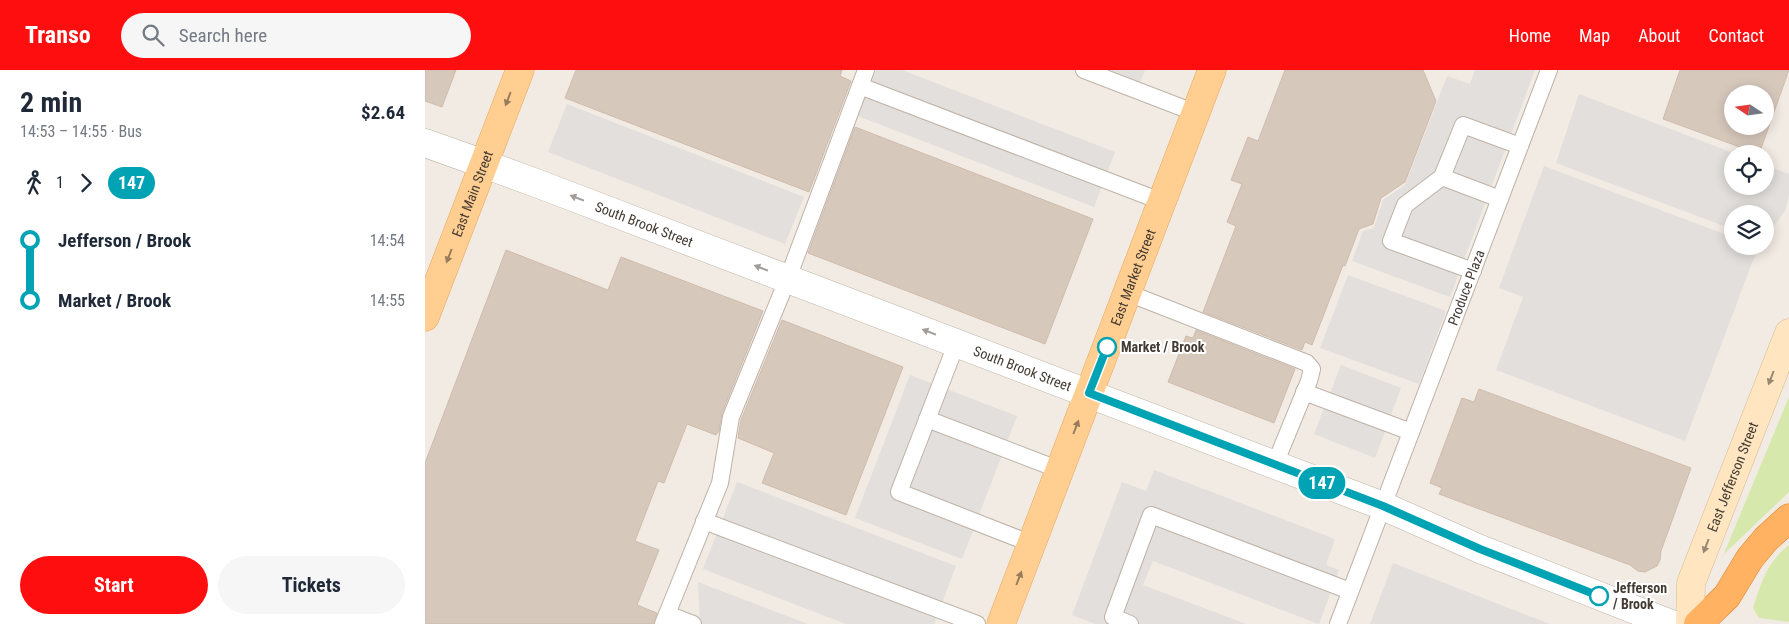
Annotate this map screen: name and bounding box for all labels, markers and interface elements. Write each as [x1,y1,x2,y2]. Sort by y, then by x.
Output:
search box [121,13,471,58]
text: Transo [25,21,91,49]
icon: search [139,21,167,49]
text: Search here [179,24,267,47]
text: Home [1509,25,1551,46]
text: Map [1579,25,1610,46]
text: About [1638,25,1680,46]
text: Contact [1708,25,1764,46]
north arrow [1724,85,1774,135]
map controls [1724,85,1774,255]
text: 2 min [20,86,82,119]
one-way arrow [504,92,512,107]
text: $2.64 [361,101,405,124]
text: 14:53 – 14:55 · Bus [20,122,142,141]
button: locate [1724,145,1774,195]
street label: East Main Street [449,149,496,239]
icon: walk [20,169,48,197]
icon: forward [72,169,100,197]
text: 147 [118,172,145,193]
text: 1 [56,173,64,192]
one-way arrow [569,194,584,201]
street label: South Brook Street [593,198,695,250]
button: layers [1724,205,1774,255]
street label: East Market Street [1107,227,1159,328]
text: Jefferson / Brook [58,229,191,252]
text: 14:54 [370,231,405,250]
street label: Produce Plaza [1445,248,1488,328]
one-way arrow [445,249,453,264]
one-way arrow [753,264,768,272]
text: Market / Brook [58,289,171,312]
text: 14:55 [370,291,405,310]
one-way arrow [922,328,937,335]
marker: Market / Brook [1097,337,1117,357]
place label: Market / Brook [1121,339,1205,355]
street label: South Brook Street [971,343,1074,394]
one-way arrow [1767,371,1774,386]
one-way arrow [1073,419,1081,434]
street label: East Jefferson Street [1704,420,1761,534]
line badge: 147 [1293,467,1351,499]
text: 147 [1308,472,1336,493]
one-way arrow [1702,539,1710,554]
button: Start [20,556,208,614]
button: Tickets [218,556,405,614]
one-way arrow [1015,571,1023,586]
place label: Jefferson / Brook [1613,580,1667,612]
marker: Jefferson / Brook [1589,586,1609,606]

